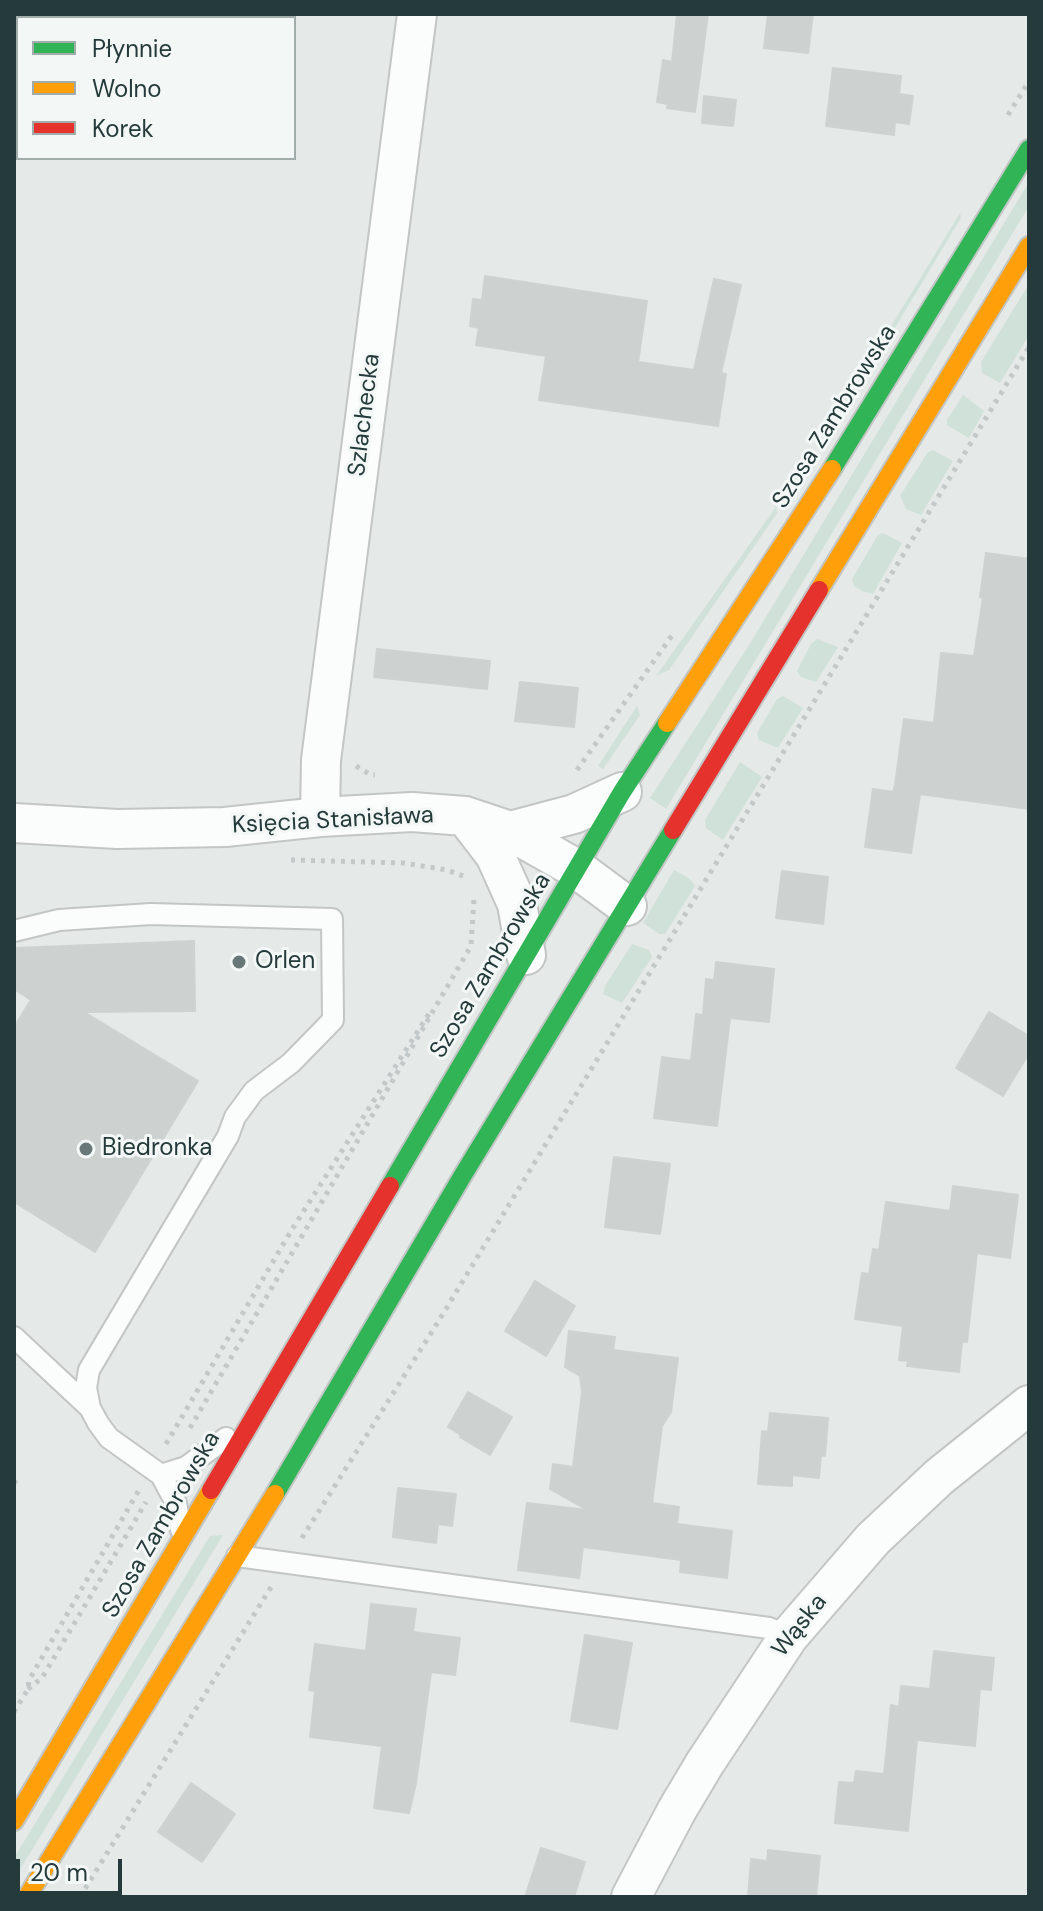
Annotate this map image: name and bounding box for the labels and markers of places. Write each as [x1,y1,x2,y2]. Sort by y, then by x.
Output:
place label: Orlen [255,948,315,976]
marker: Orlen [230,953,248,971]
place label: Biedronka [102,1135,212,1163]
marker: Biedronka [77,1140,95,1158]

